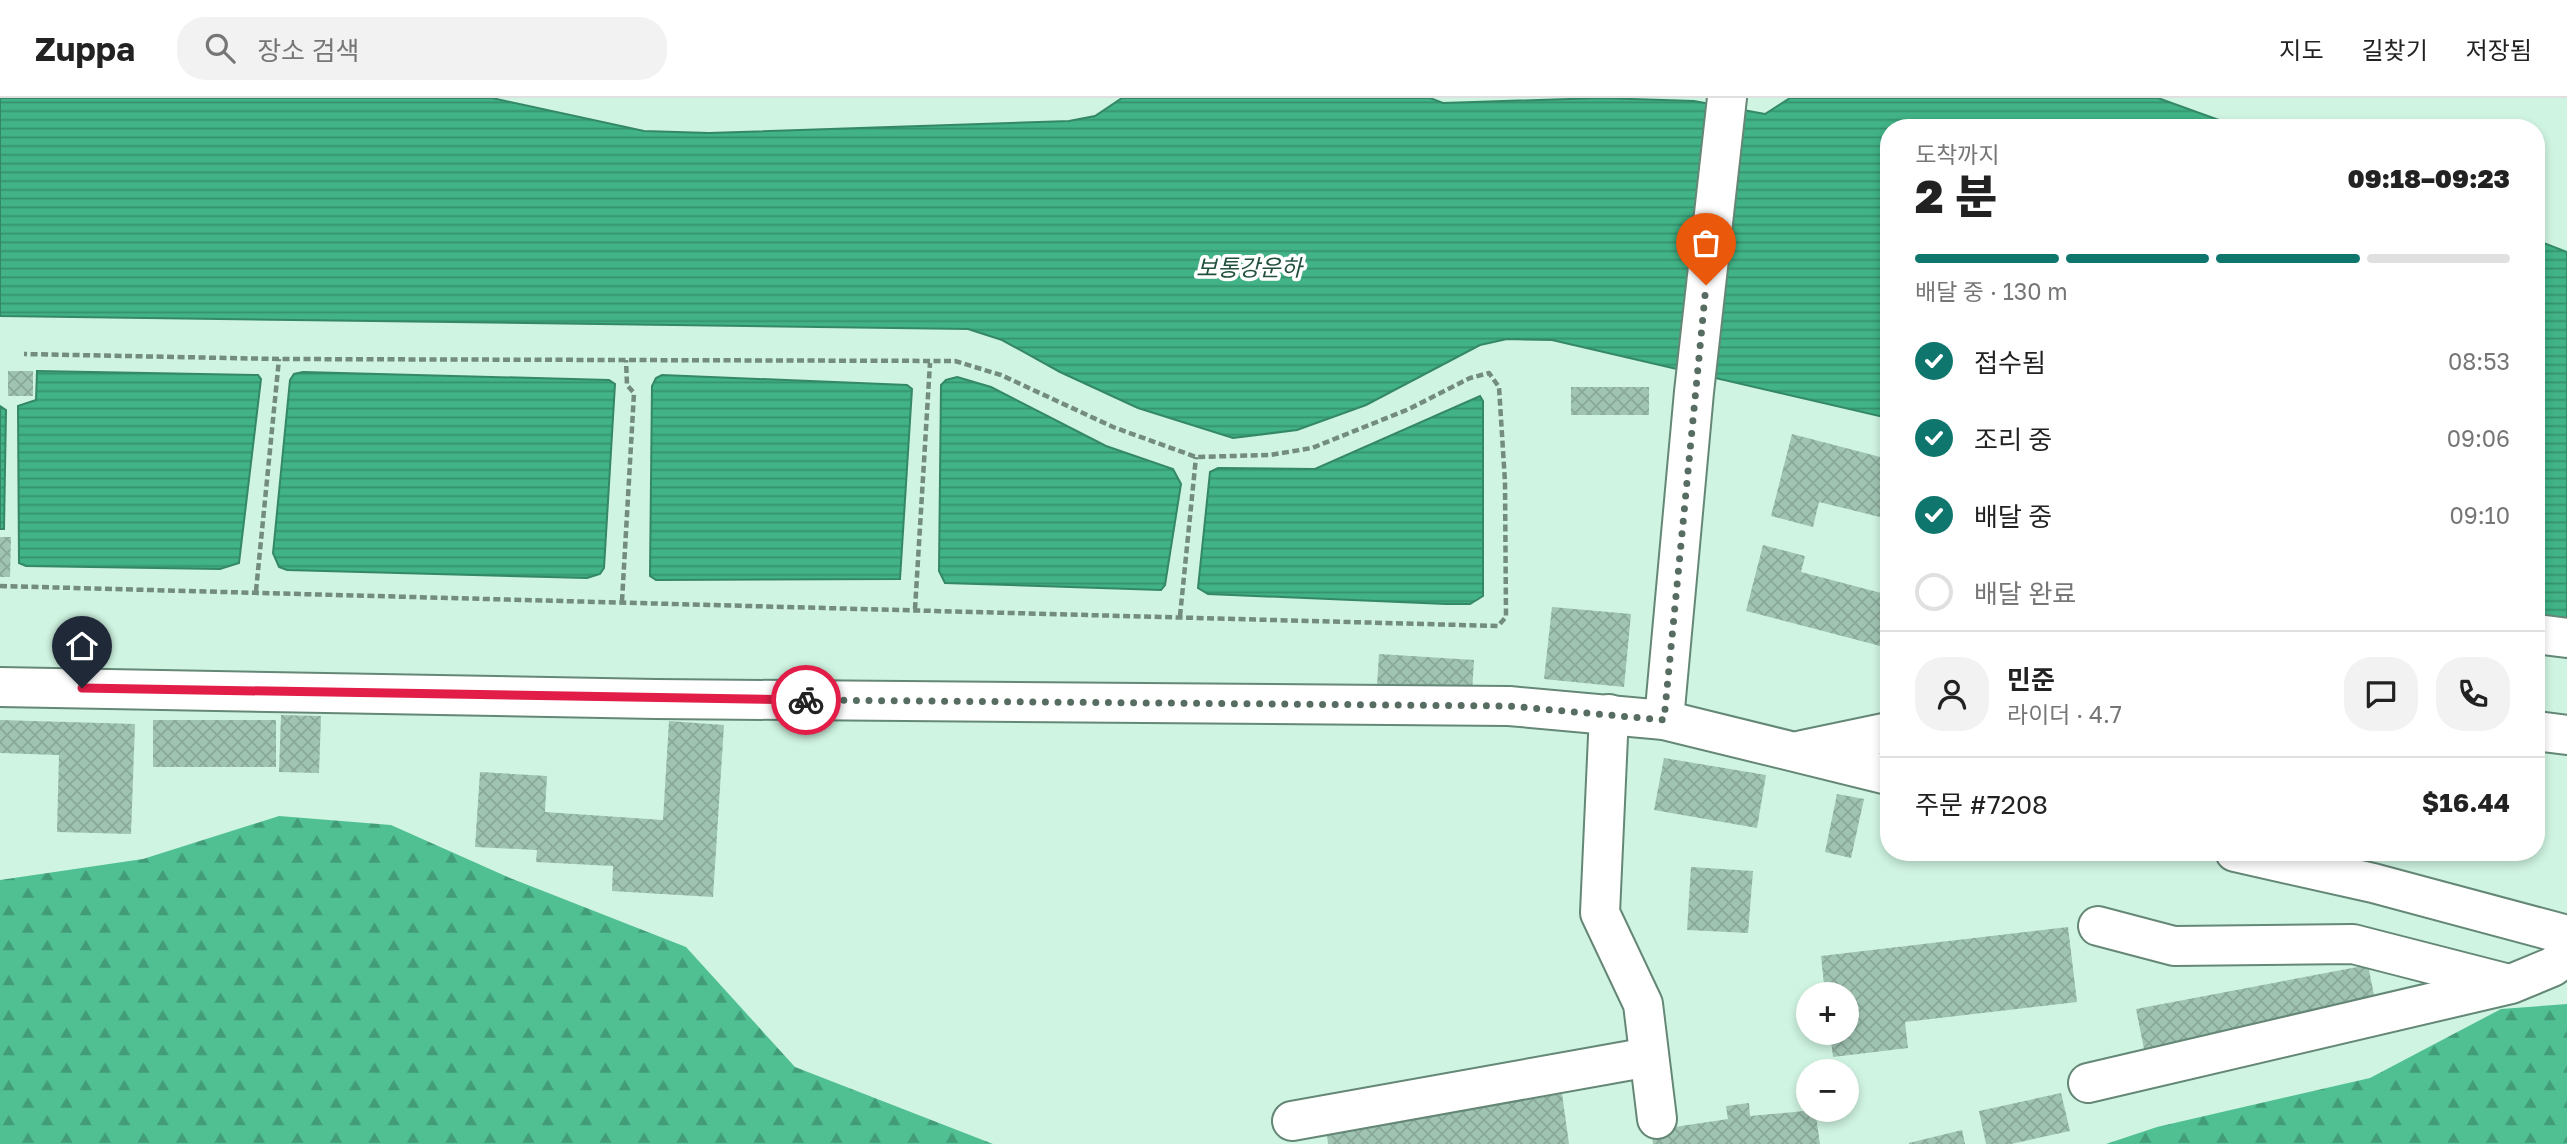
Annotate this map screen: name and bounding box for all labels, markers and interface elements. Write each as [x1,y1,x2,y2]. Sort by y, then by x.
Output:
search box [177,17,667,80]
text: Zuppa [35,29,135,68]
icon: search [201,29,239,67]
text: 장소 검색 [257,35,359,66]
text: 지도 [2279,35,2324,64]
text: 길찾기 [2362,35,2428,64]
text: 저장됨 [2466,35,2532,64]
text: 도착까지 [1915,140,2000,168]
text: 09:18–09:23 [2348,163,2510,194]
text: 2 분 [1915,168,1997,223]
pin [1676,213,1736,285]
icon: bag [1687,224,1725,262]
water label: 보통강운하 [1196,253,1305,281]
text: 배달 중 · 130 m [1915,277,2068,305]
icon: check [1915,342,1953,380]
text: 접수됨 [1974,347,2046,378]
text: 08:53 [2448,347,2510,375]
icon: check [1915,419,1953,457]
text: 조리 중 [1974,424,2052,455]
text: 09:06 [2447,424,2510,452]
icon: check [1915,496,1953,534]
text: 배달 중 [1974,501,2052,532]
text: 09:10 [2450,501,2510,529]
text: 배달 완료 [1974,578,2076,609]
pin [52,616,112,688]
icon: home [63,627,101,665]
button: person [1915,657,1989,731]
button: chat [2344,657,2418,731]
button: phone [2436,657,2510,731]
text: 민준 [2007,664,2055,695]
courier [771,665,841,735]
icon: bike [787,681,825,719]
text: 라이더 · 4.7 [2007,700,2122,728]
text: $16.44 [2422,787,2510,818]
text: 주문 #7208 [1915,789,2048,820]
map controls [1796,982,1859,1122]
button: + [1796,982,1859,1045]
button: − [1796,1059,1859,1122]

